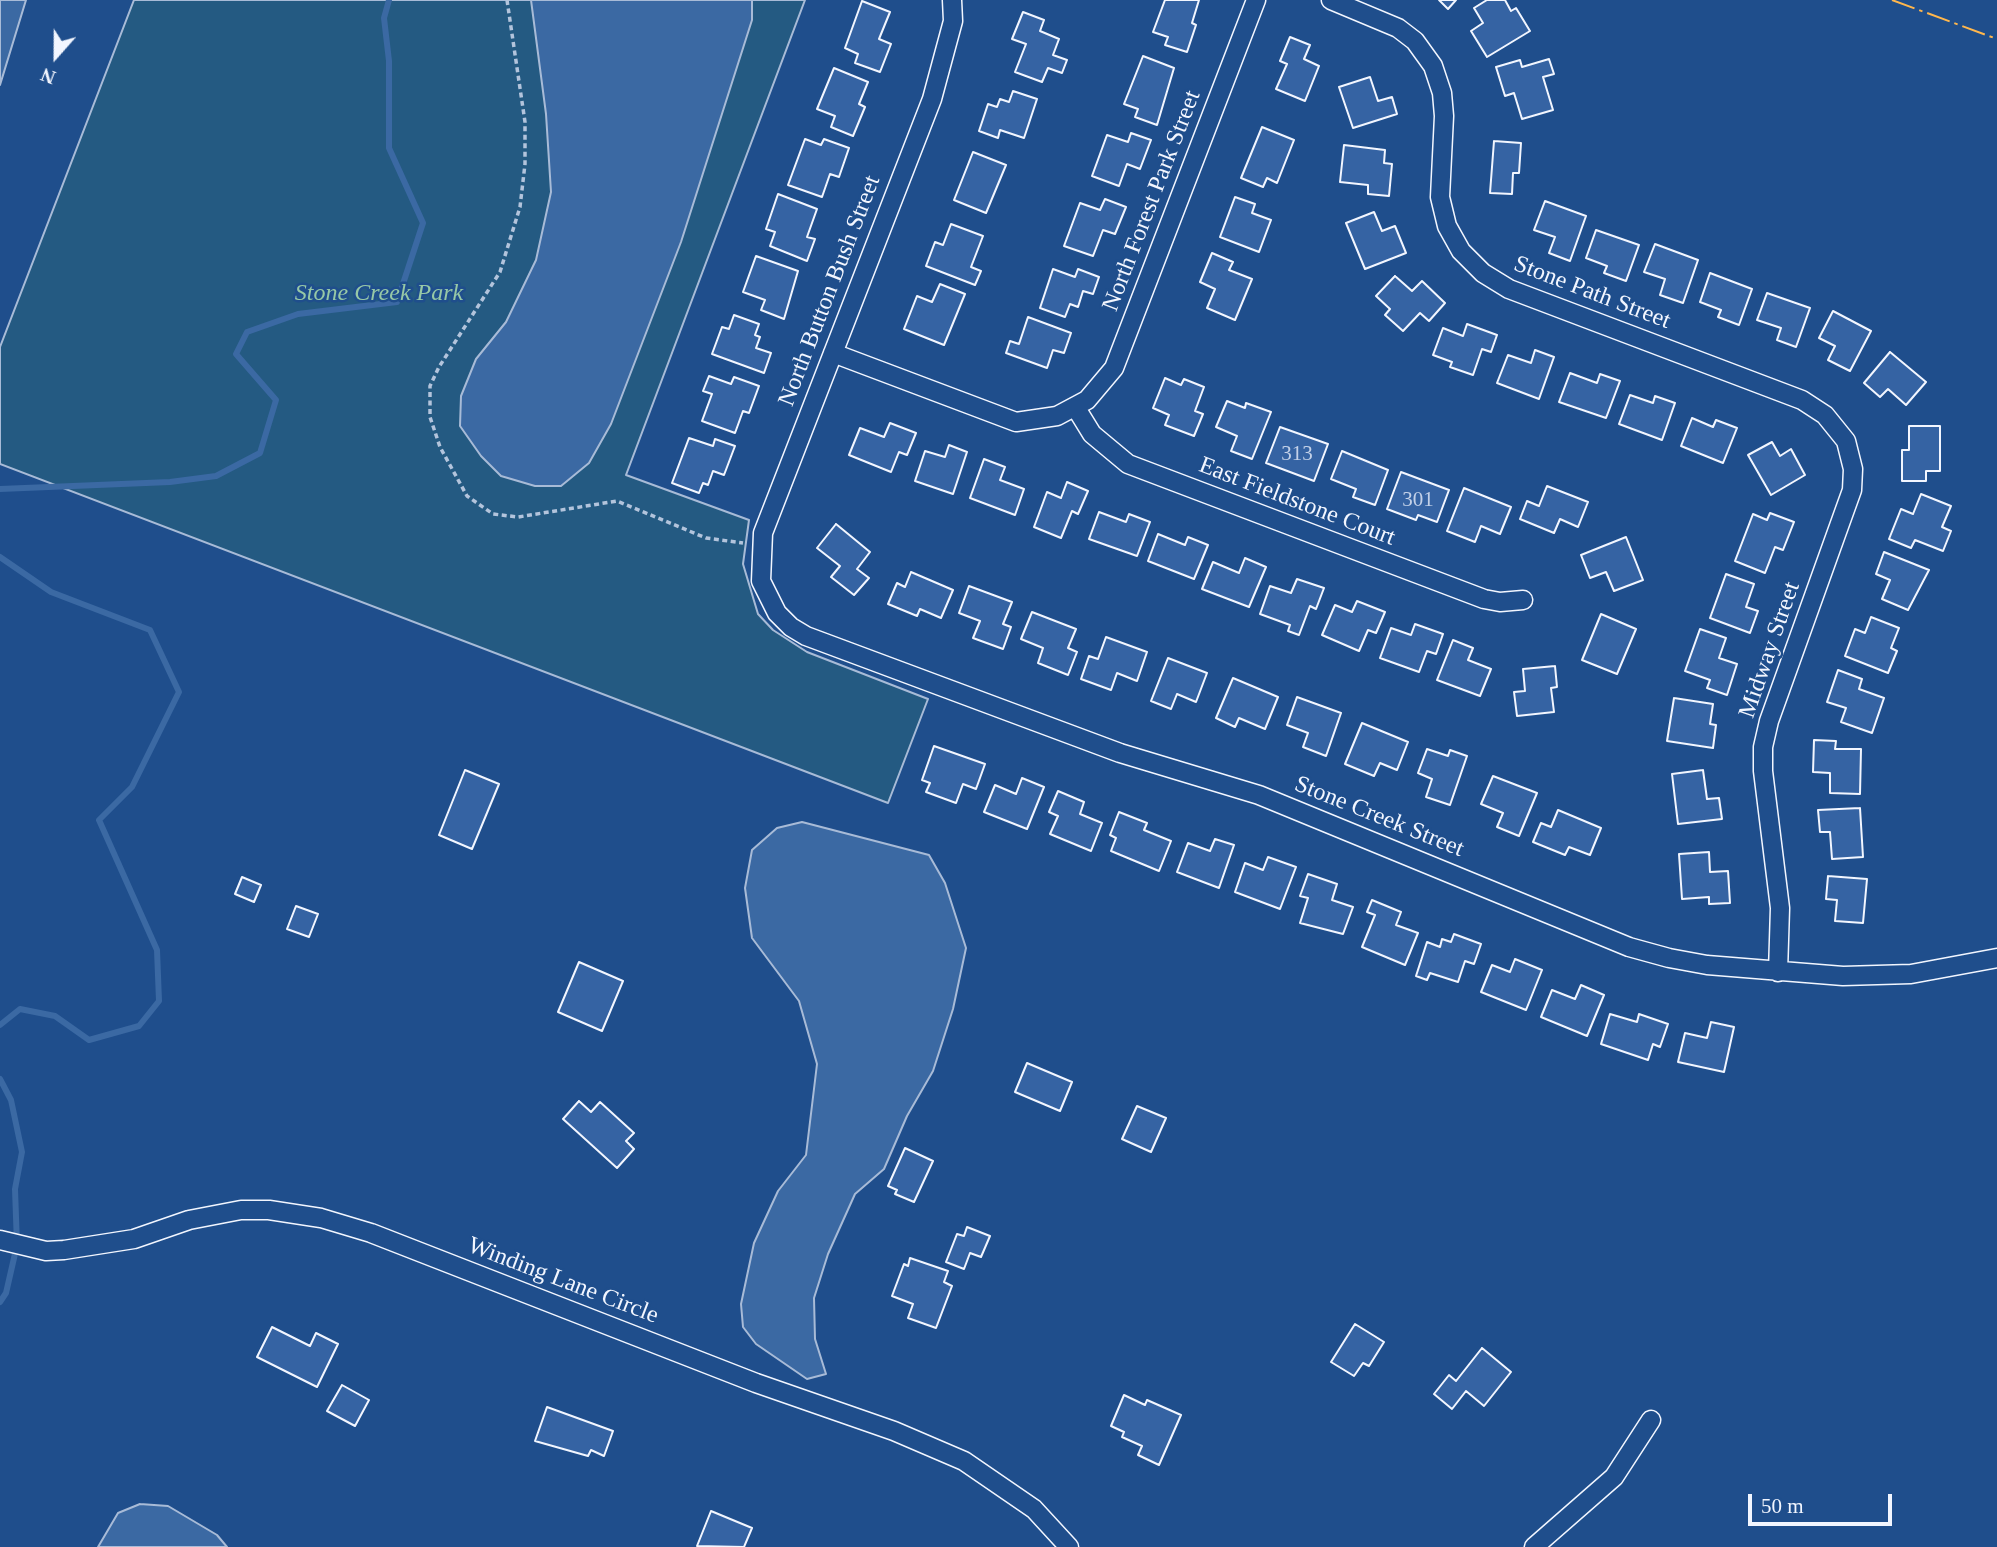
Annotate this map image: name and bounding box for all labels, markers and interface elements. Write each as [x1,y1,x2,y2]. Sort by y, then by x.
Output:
north arrow [21,21,91,91]
text: N [38,64,58,88]
street label: North Forest Park Street [1097,87,1207,315]
street label: North Button Bush Street [773,172,887,410]
street label: Stone Path Street [1510,250,1674,336]
park label: Stone Creek Park [295,280,463,308]
house number: 313 [1281,441,1313,467]
street label: East Fieldstone Court [1195,451,1399,553]
house number: 301 [1402,487,1434,513]
street label: Midway Street [1733,578,1807,722]
street label: Stone Creek Street [1290,770,1468,864]
street label: Winding Lane Circle [464,1231,662,1331]
scale bar [1752,1480,1896,1524]
text: 50 m [1761,1494,1804,1518]

